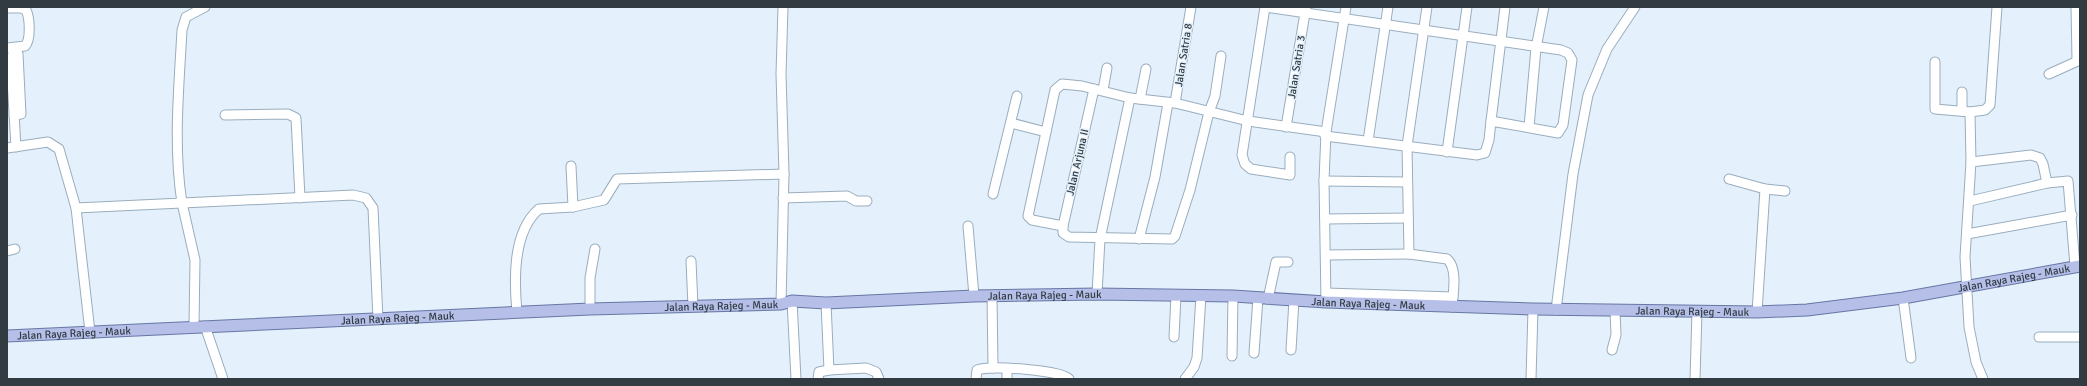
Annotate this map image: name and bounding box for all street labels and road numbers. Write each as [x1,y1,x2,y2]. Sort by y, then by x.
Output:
street label: Jalan Satria 8 [1172,22,1195,88]
street label: Jalan Satria 3 [1285,34,1308,100]
street label: Jalan Arjuna II [1064,128,1091,197]
street label: Jalan Raya Rajeg - Mauk [1957,262,2071,295]
street label: Jalan Raya Rajeg - Mauk [988,288,1102,303]
street label: Jalan Raya Rajeg - Mauk [1311,295,1426,312]
street label: Jalan Raya Rajeg - Mauk [664,298,779,314]
street label: Jalan Raya Rajeg - Mauk [1635,304,1750,319]
street label: Jalan Raya Rajeg - Mauk [340,309,455,328]
street label: Jalan Raya Rajeg - Mauk [17,324,132,343]

